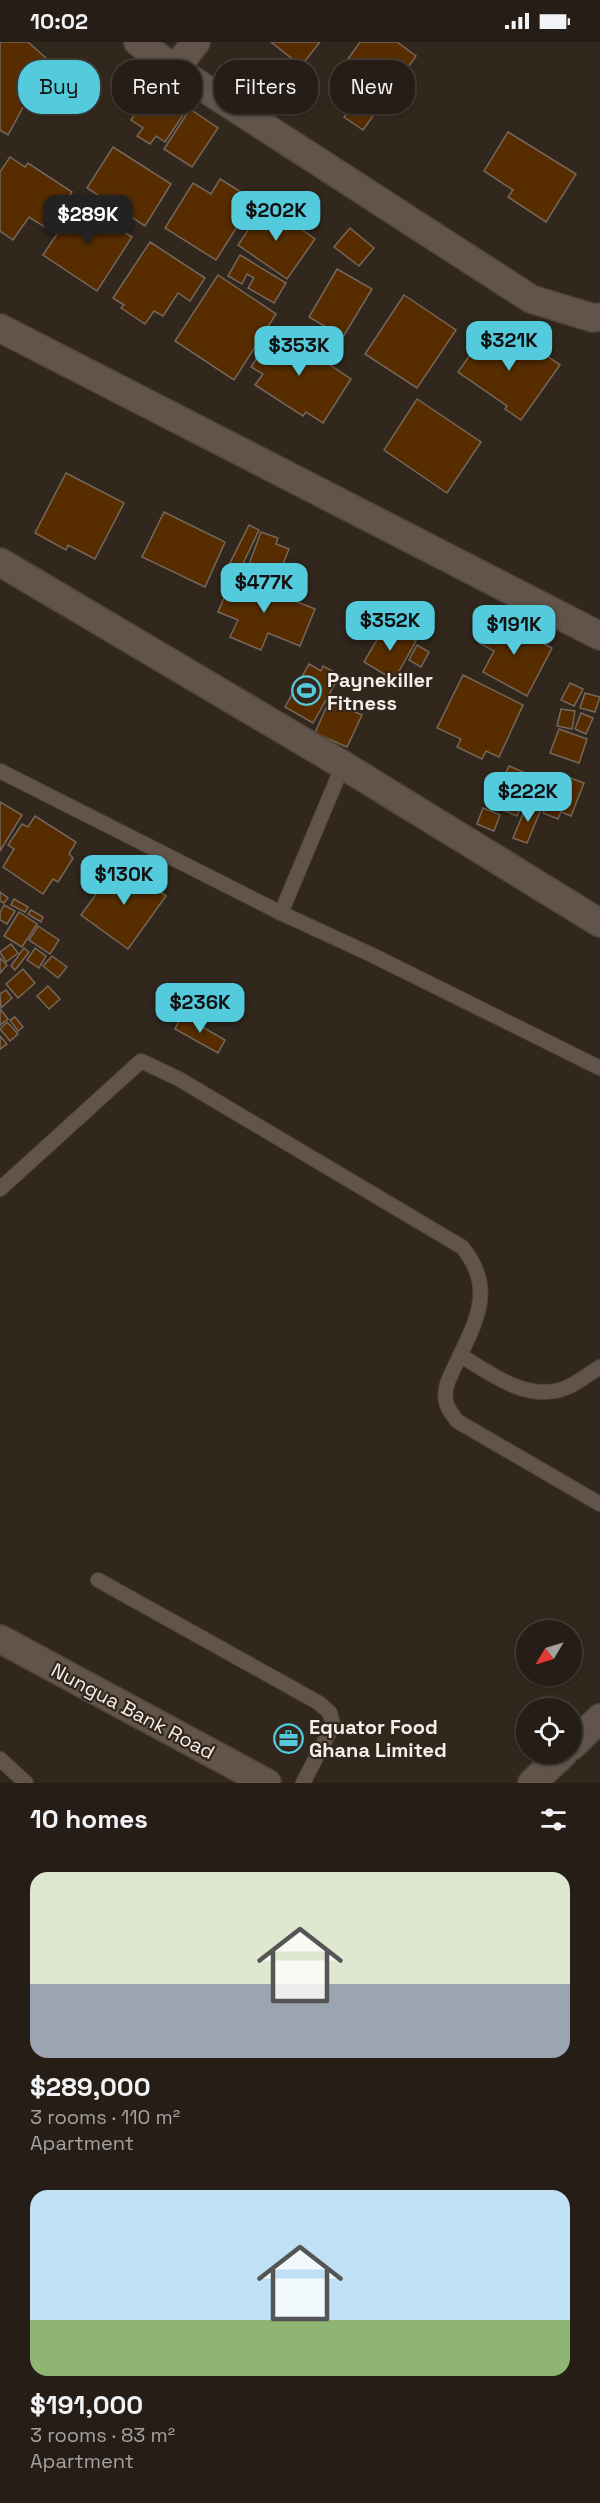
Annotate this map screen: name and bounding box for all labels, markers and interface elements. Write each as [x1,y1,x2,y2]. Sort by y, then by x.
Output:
text: 10:02 [30,7,88,35]
chip: Buy [18,60,100,114]
chip: Rent [112,60,202,114]
chip: Filters [214,60,318,114]
chip: New [330,60,415,114]
pin: $202K [234,191,318,242]
pin: $289K [46,195,130,246]
text: $202K [245,197,307,223]
text: $289K [58,201,118,227]
pin: $321K [467,321,551,372]
pin: $353K [257,326,341,377]
text: $321K [480,327,538,353]
text: $353K [269,332,329,358]
pin: $477K [222,563,306,614]
text: $477K [235,569,293,595]
pin: $352K [348,601,432,652]
pin: $191K [472,605,556,656]
text: $352K [360,607,420,633]
text: $191K [486,611,542,637]
place label: Paynekiller Fitness [327,667,433,716]
sports icon: Paynekiller Fitness [290,675,322,707]
pin: $222K [486,772,570,823]
text: $222K [498,778,558,804]
pin: $130K [82,855,166,906]
text: $130K [95,861,153,887]
pin: $236K [158,983,242,1034]
text: $236K [169,989,231,1015]
north arrow [516,1620,582,1686]
map controls [516,1620,582,1764]
street label: Nungua Bank Road [47,1657,219,1765]
button: locate [516,1698,582,1764]
place label: Equator Food Ghana Limited [309,1714,447,1763]
office icon: Equator Food Ghana Limited [272,1723,304,1755]
text: 10 homes [30,1802,148,1836]
icon: filters [537,1803,570,1836]
icon: home [246,1911,354,2019]
text: $289,000 [30,2070,150,2104]
text: 3 rooms · 110 m² [30,2104,180,2130]
text: Apartment [30,2130,134,2156]
icon: home [246,2229,354,2337]
text: $191,000 [30,2388,143,2422]
text: 3 rooms · 83 m² [30,2422,175,2448]
text: Apartment [30,2448,134,2474]

